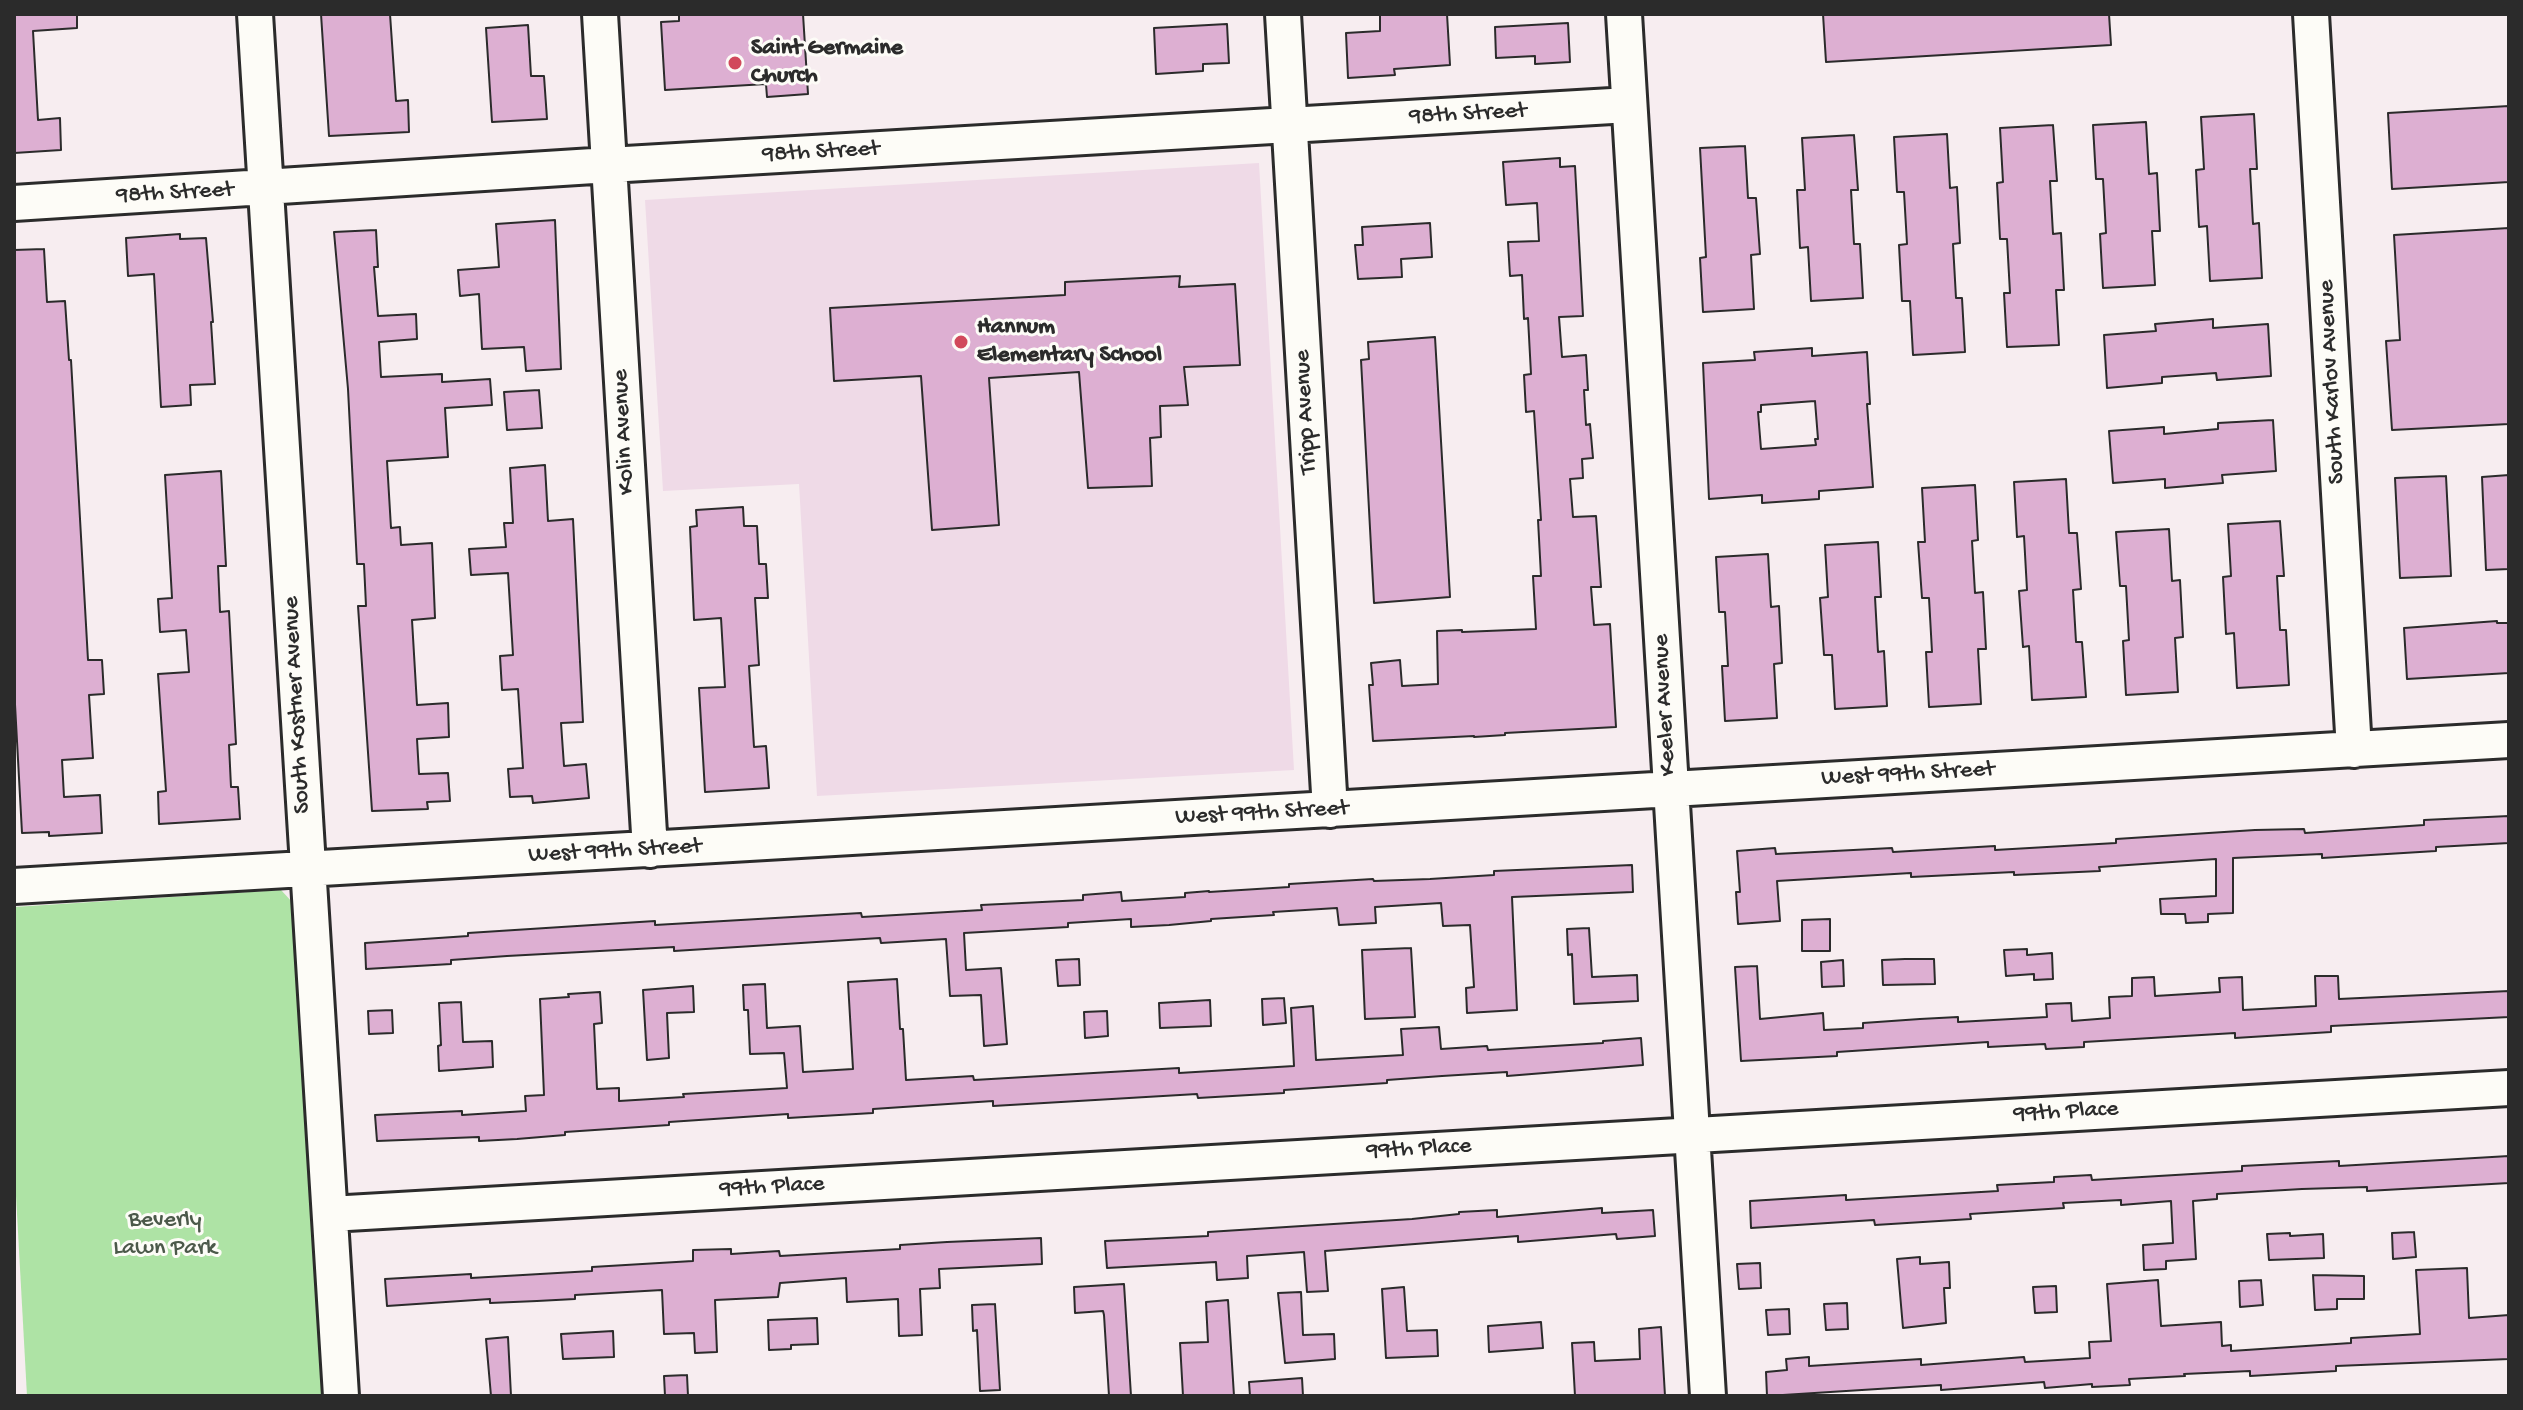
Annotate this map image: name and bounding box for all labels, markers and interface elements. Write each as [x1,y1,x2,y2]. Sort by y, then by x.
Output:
place label: Saint Germaine Church [751,35,903,91]
marker: Saint Germaine Church [726,54,744,72]
street label: 98th Street [1409,98,1527,132]
street label: 98th Street [762,136,880,170]
street label: 98th Street [116,177,234,211]
street label: South Karlov Avenue [2313,279,2353,485]
place label: Hannum Elementary School [977,314,1162,370]
marker: Hannum Elementary School [952,333,970,351]
street label: Tripp Avenue [1289,349,1325,475]
street label: Kolin Avenue [607,369,643,495]
street label: South Kostner Avenue [278,596,318,814]
street label: Keeler Avenue [1648,633,1684,777]
street label: West 99th Street [1821,756,1995,794]
street label: West 99th Street [1175,795,1349,833]
street label: West 99th Street [528,833,702,871]
street label: 99th Place [2013,1096,2119,1130]
street label: 99th Place [1366,1133,1472,1167]
street label: 99th Place [719,1171,825,1205]
park label: Beverly Lawn Park [113,1207,217,1263]

